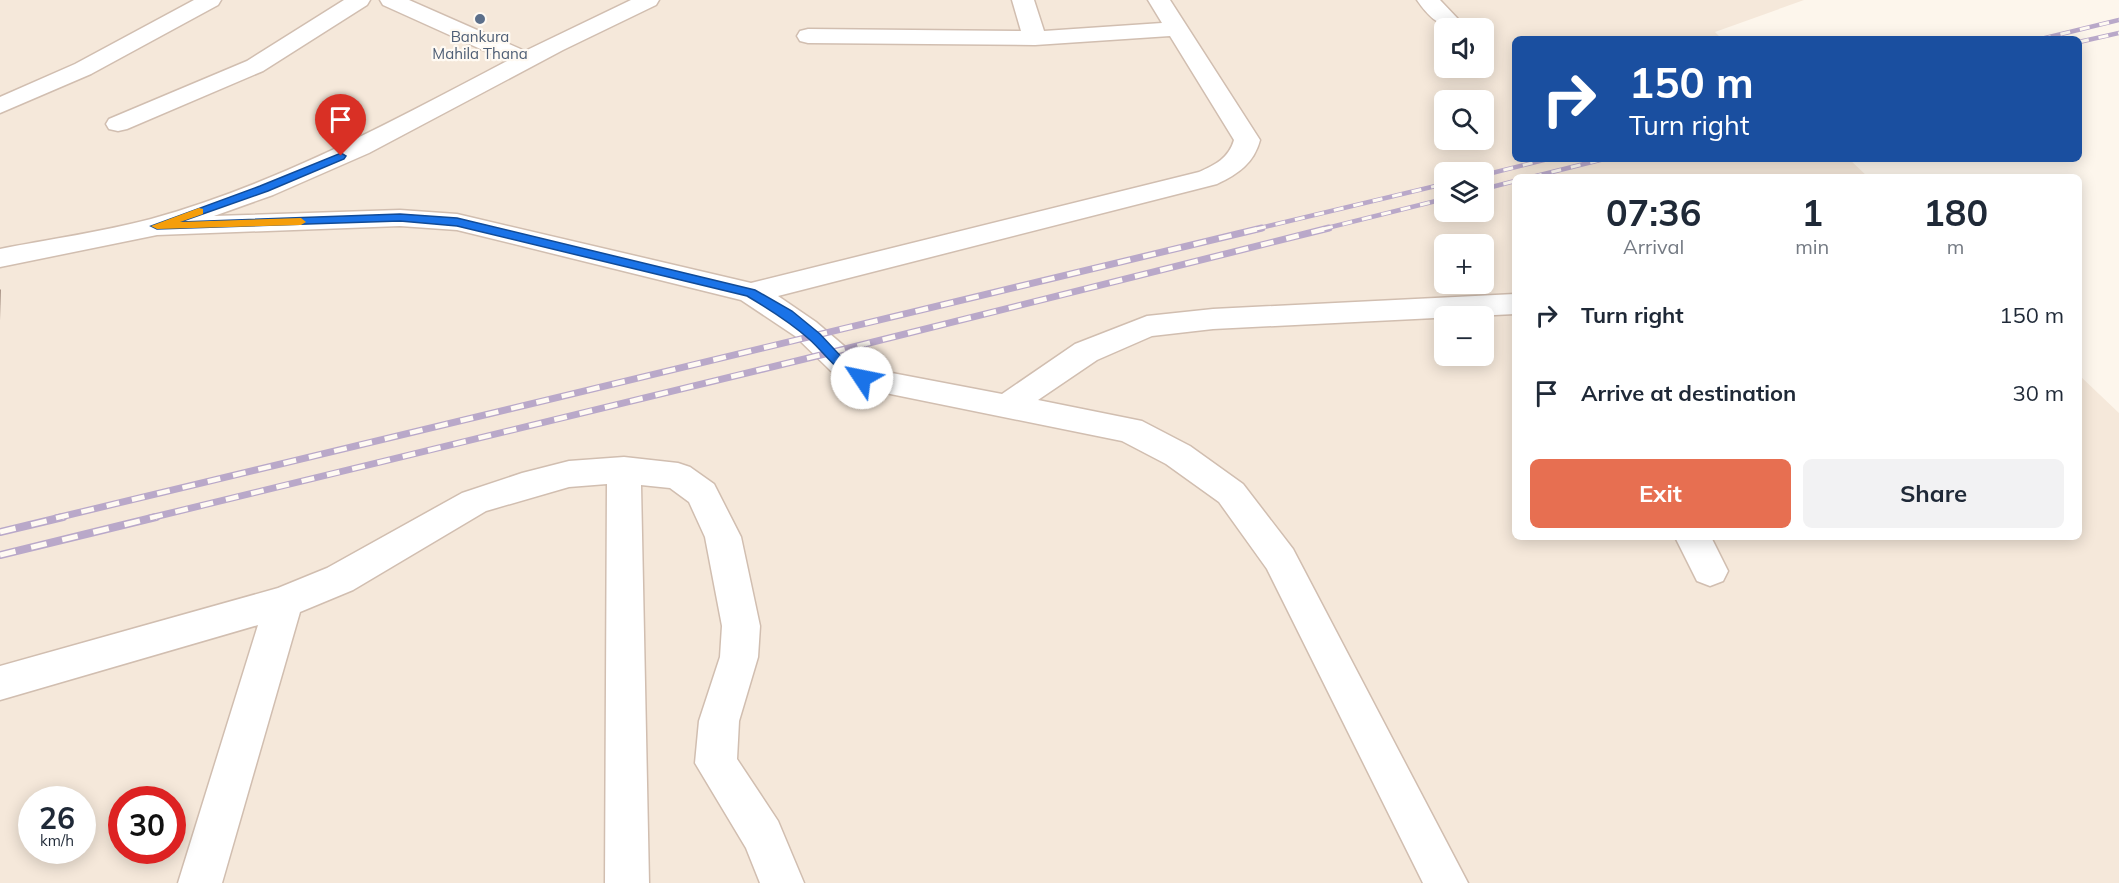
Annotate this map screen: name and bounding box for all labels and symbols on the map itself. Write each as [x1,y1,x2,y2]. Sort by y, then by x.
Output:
marker: Bankura Mahila Thana [473,12,487,26]
place label: Bankura Mahila Thana [432,27,528,63]
pin [315,94,366,156]
position arrow [830,346,894,410]
speed limit sign: 30 [108,786,186,864]

